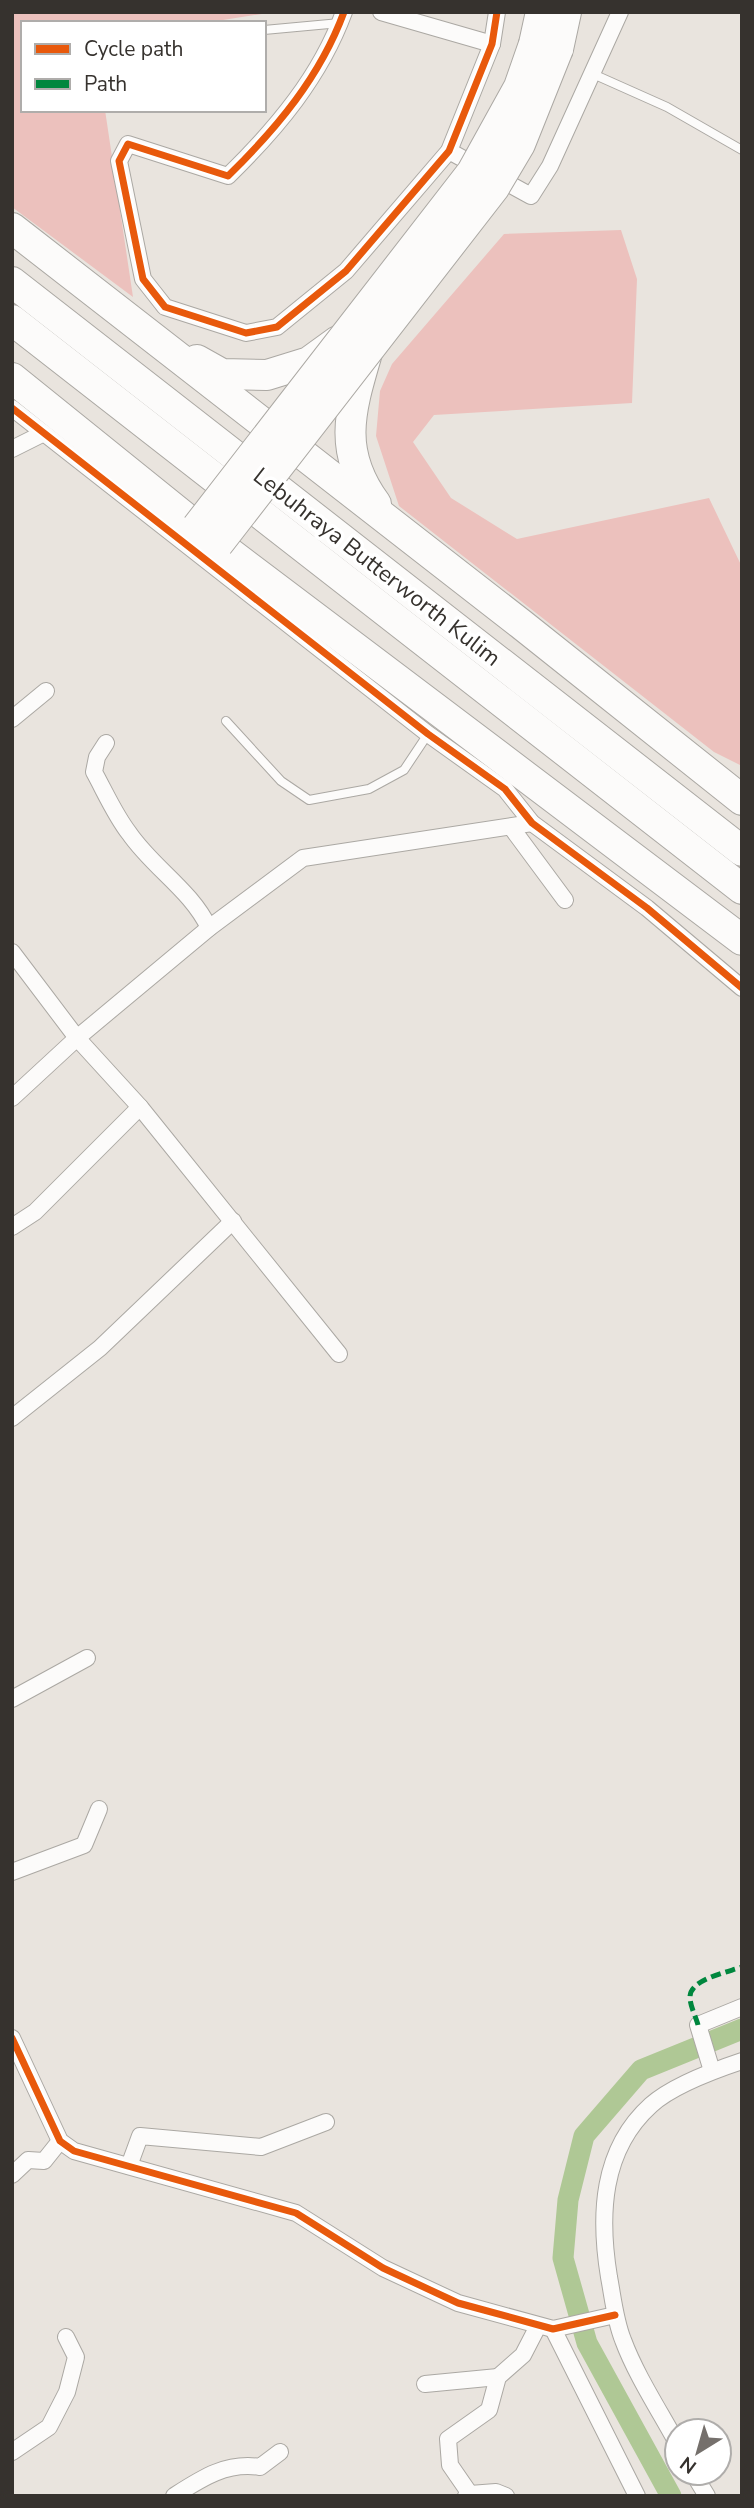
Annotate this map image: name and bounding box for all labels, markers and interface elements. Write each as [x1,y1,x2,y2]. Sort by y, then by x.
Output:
legend [21,21,266,112]
text: Cycle path [84,35,183,63]
text: Path [84,70,127,98]
street label: Lebuhraya Butterworth Kulim [247,461,507,673]
north arrow [663,2417,733,2487]
text: N [675,2450,702,2479]

